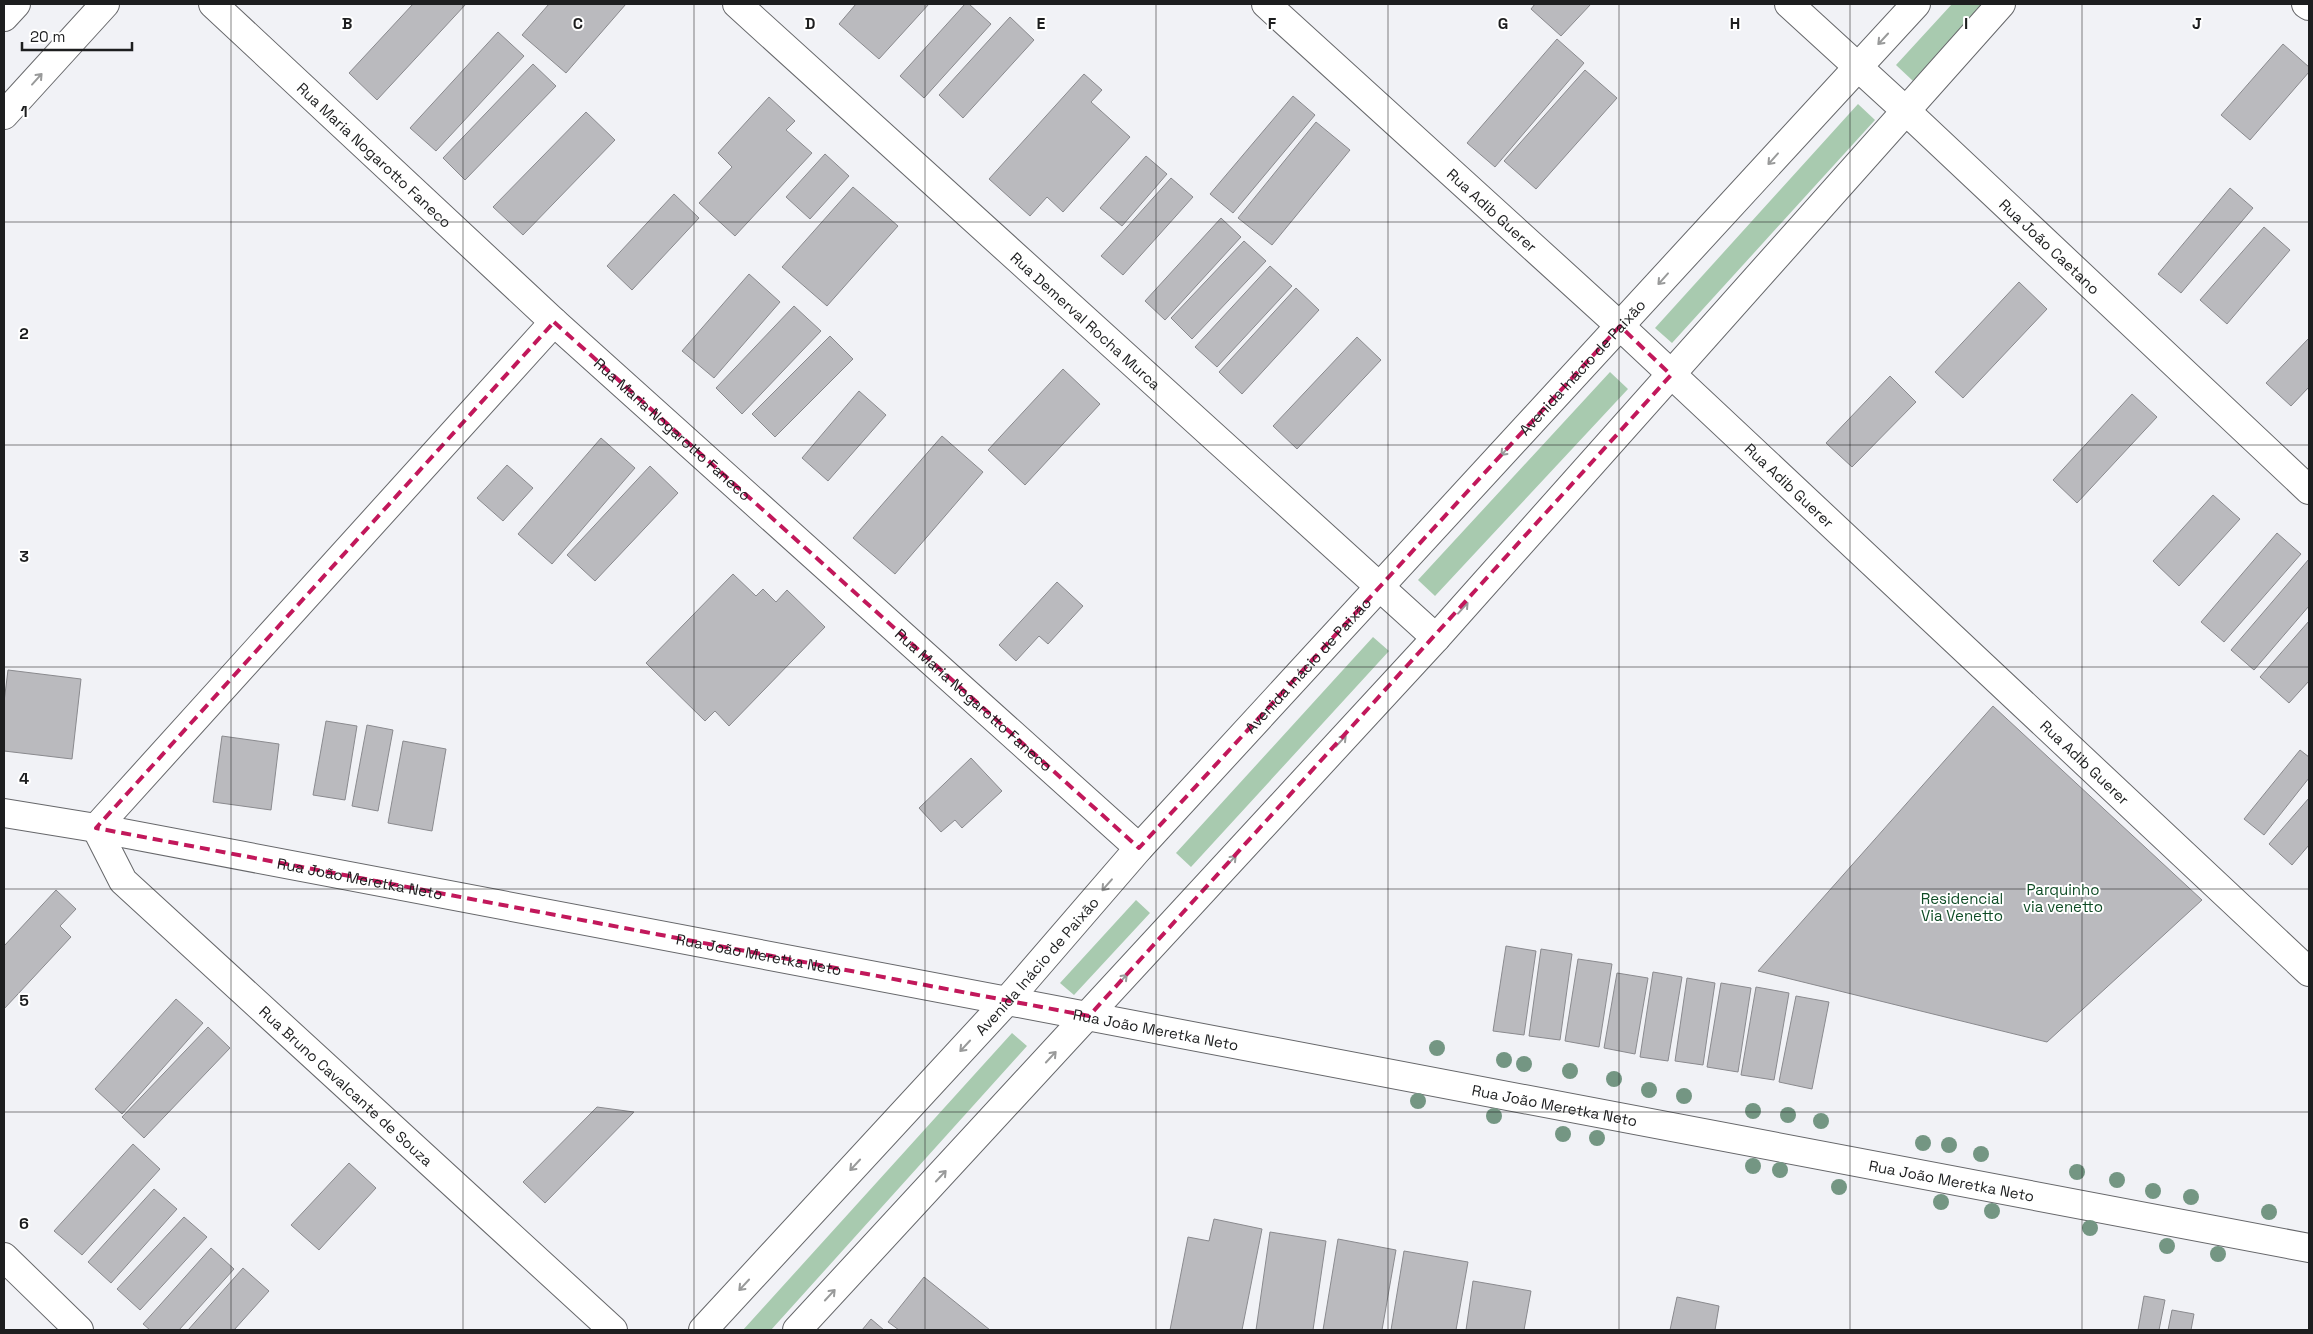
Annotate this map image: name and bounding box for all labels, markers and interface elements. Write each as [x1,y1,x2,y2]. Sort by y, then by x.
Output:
text: B [342,13,352,34]
text: C [573,13,583,34]
text: D [805,13,815,34]
text: E [1037,13,1046,34]
text: F [1268,13,1277,34]
text: G [1498,13,1508,34]
text: H [1730,13,1740,34]
text: I [1964,13,1968,34]
text: J [2192,13,2202,34]
scale bar [22,20,132,52]
text: 20 m [30,27,65,46]
one-way arrow [1877,33,1889,46]
one-way arrow [31,73,42,86]
street label: Rua Maria Nogarotto Faneco [293,78,456,231]
text: 1 [20,101,28,122]
one-way arrow [1767,153,1779,165]
street label: Rua Adib Guerer [1443,164,1542,256]
street label: Rua João Caetano [1996,194,2104,298]
street label: Rua Demerval Rocha Murca [1007,248,1165,394]
one-way arrow [1657,272,1669,285]
street label: Avenida Inácio de Paixão [1515,295,1649,439]
text: 2 [19,323,29,344]
street label: Rua Maria Nogarotto Faneco [590,353,755,504]
street label: Rua Adib Guerer [1741,439,1838,532]
one-way arrow [1500,444,1512,457]
text: 3 [19,546,29,567]
street label: Avenida Inácio de Paixão [1240,593,1375,737]
one-way arrow [1457,601,1468,614]
street label: Rua Maria Nogarotto Faneco [891,624,1056,775]
street label: Rua Adib Guerer [2037,716,2134,809]
one-way arrow [1335,734,1347,747]
text: 4 [19,768,29,789]
street label: Rua João Meretka Neto [276,853,444,903]
one-way arrow [1226,854,1237,867]
one-way arrow [1102,879,1113,892]
park label: Parquinho via venetto [2023,880,2103,916]
park label: Residencial Via Venetto [1921,889,2003,925]
street label: Avenida Inácio de Paixão [971,892,1102,1039]
street label: Rua João Meretka Neto [675,929,843,979]
one-way arrow [1116,974,1127,987]
text: 5 [19,990,29,1011]
street label: Rua Bruno Cavalcante de Souza [256,1001,437,1170]
street label: Rua João Meretka Neto [1071,1004,1240,1054]
one-way arrow [959,1040,971,1052]
one-way arrow [1045,1050,1057,1063]
street label: Rua João Meretka Neto [1470,1080,1639,1130]
street label: Rua João Meretka Neto [1867,1155,2036,1205]
one-way arrow [849,1159,861,1172]
one-way arrow [935,1169,946,1182]
text: 6 [19,1213,29,1234]
one-way arrow [738,1278,750,1291]
one-way arrow [824,1288,836,1301]

